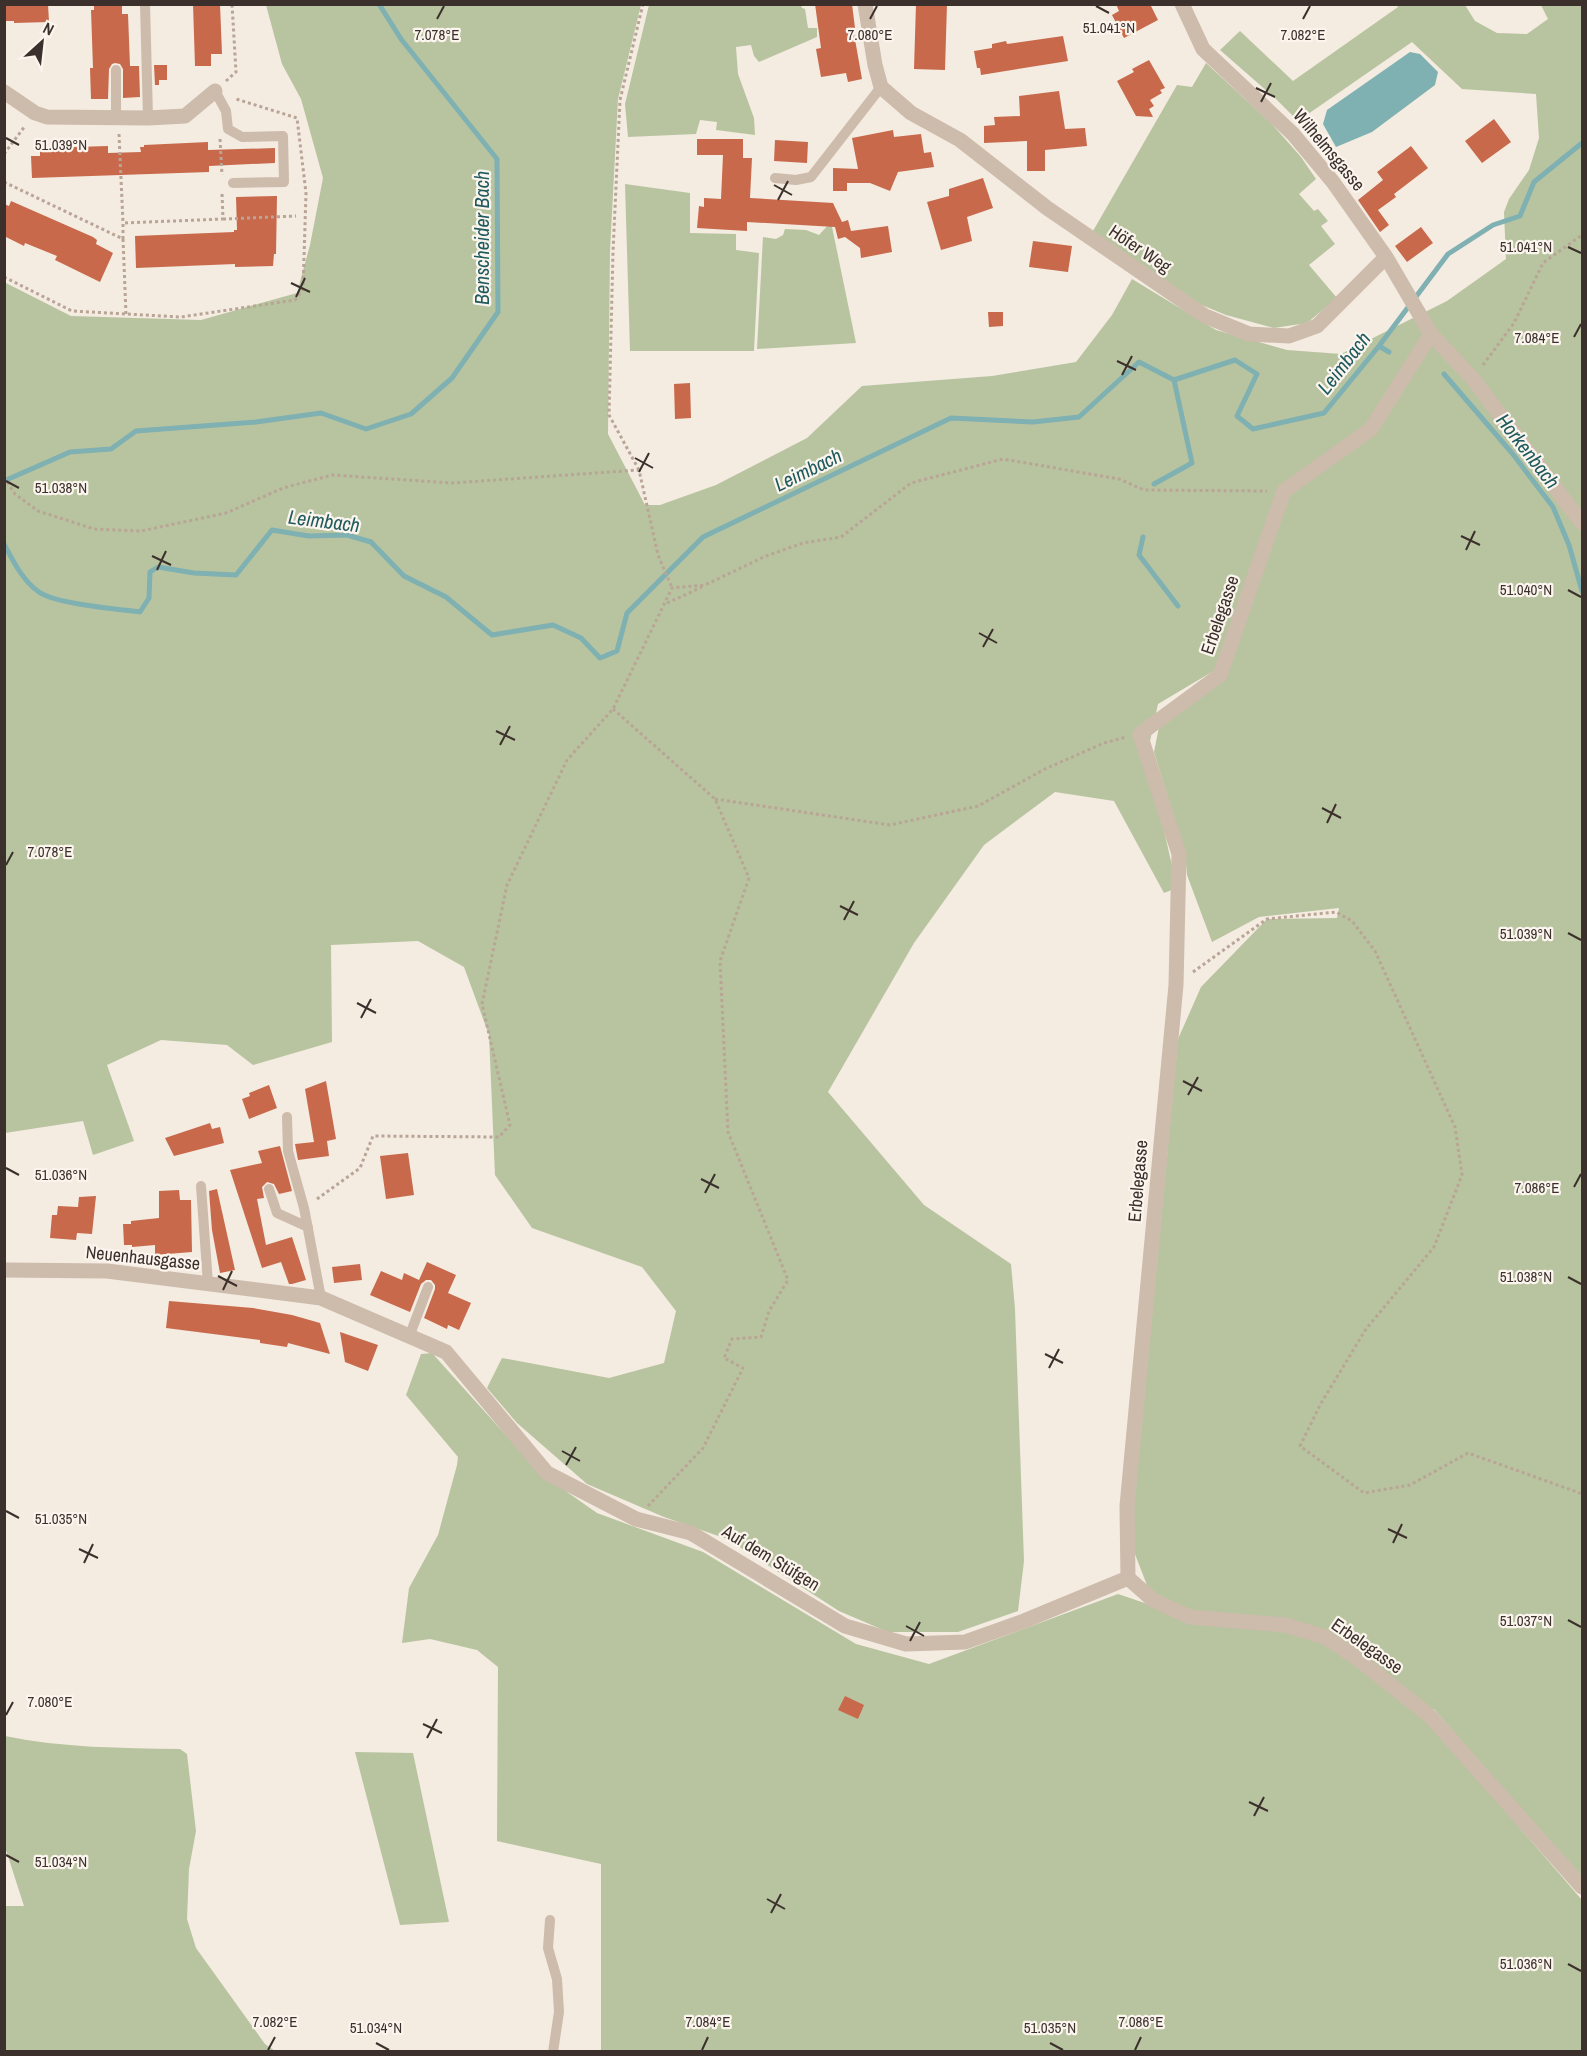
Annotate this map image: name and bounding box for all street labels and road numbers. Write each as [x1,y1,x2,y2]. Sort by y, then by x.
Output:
street label: Wilhelmsgasse [1288,103,1371,196]
street label: Höfer Weg [1104,219,1177,279]
street label: Erbelegasse [1194,572,1245,658]
street label: Erbelegasse [1121,1139,1154,1223]
street label: Neuenhausgasse [85,1239,201,1276]
street label: Auf dem Stüfgen [717,1518,825,1597]
street label: Erbelegasse [1327,1612,1408,1679]

